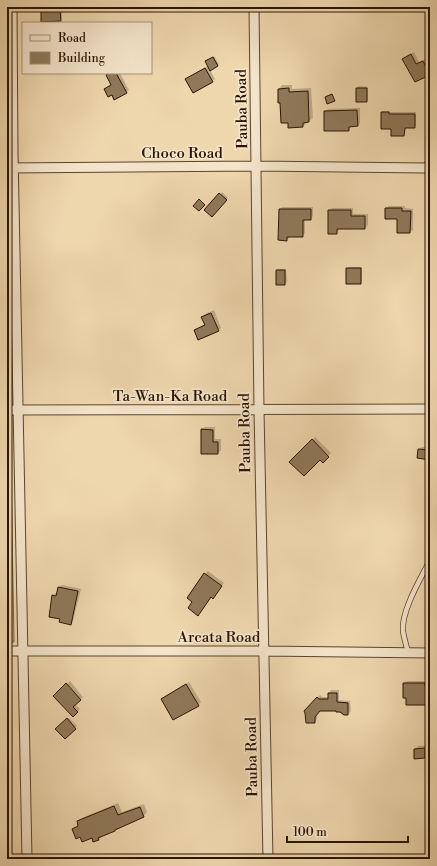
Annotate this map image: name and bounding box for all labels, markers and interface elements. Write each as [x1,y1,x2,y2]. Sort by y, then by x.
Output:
legend [22,22,152,74]
text: Road [58,31,86,46]
text: Building [57,51,106,66]
street label: Pauba Road [232,69,252,149]
street label: Choco Road [141,144,223,163]
street label: Ta-Wan-Ka Road [113,387,228,406]
street label: Pauba Road [235,393,255,473]
street label: Arcata Road [177,628,261,647]
street label: Pauba Road [242,717,262,797]
scale bar [287,818,408,844]
text: 100 m [293,825,327,840]

